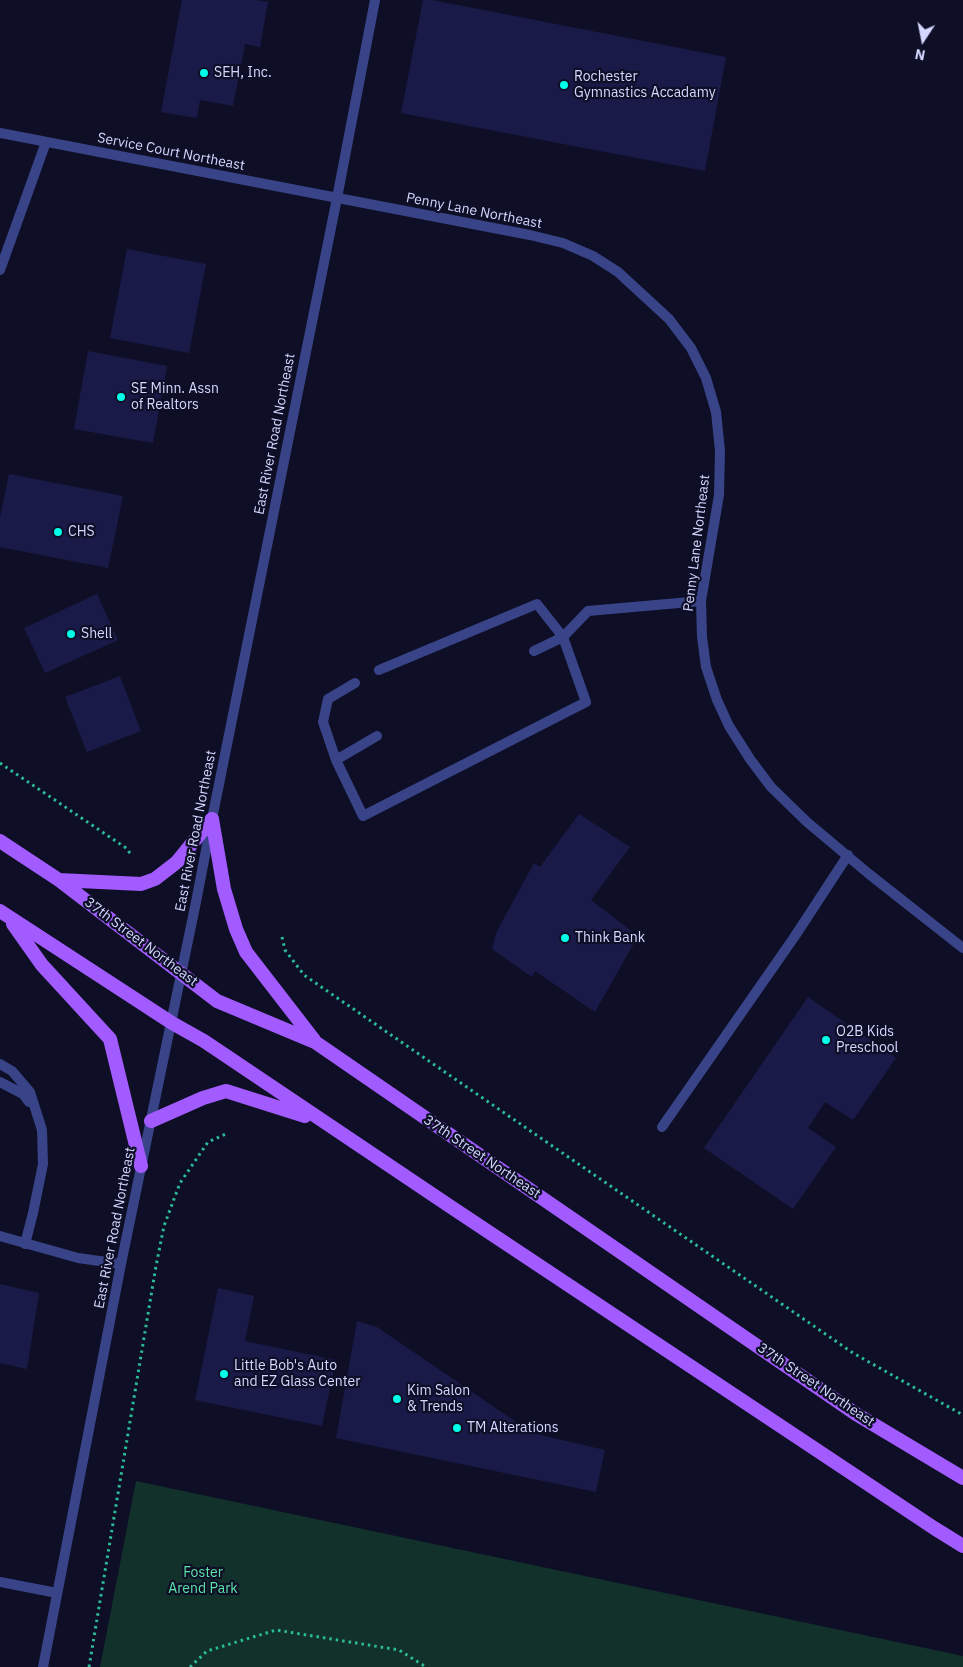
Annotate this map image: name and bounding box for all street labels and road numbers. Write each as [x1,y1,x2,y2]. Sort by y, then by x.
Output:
street label: Service Court Northeast [96,129,246,175]
street label: Penny Lane Northeast [405,190,543,232]
street label: East River Road Northeast [251,352,299,516]
street label: Penny Lane Northeast [680,473,714,613]
street label: East River Road Northeast [172,749,220,913]
street label: 37th Street Northeast [81,894,201,990]
street label: 37th Street Northeast [420,1112,544,1202]
street label: East River Road Northeast [91,1146,139,1310]
street label: 37th Street Northeast [754,1340,878,1430]

